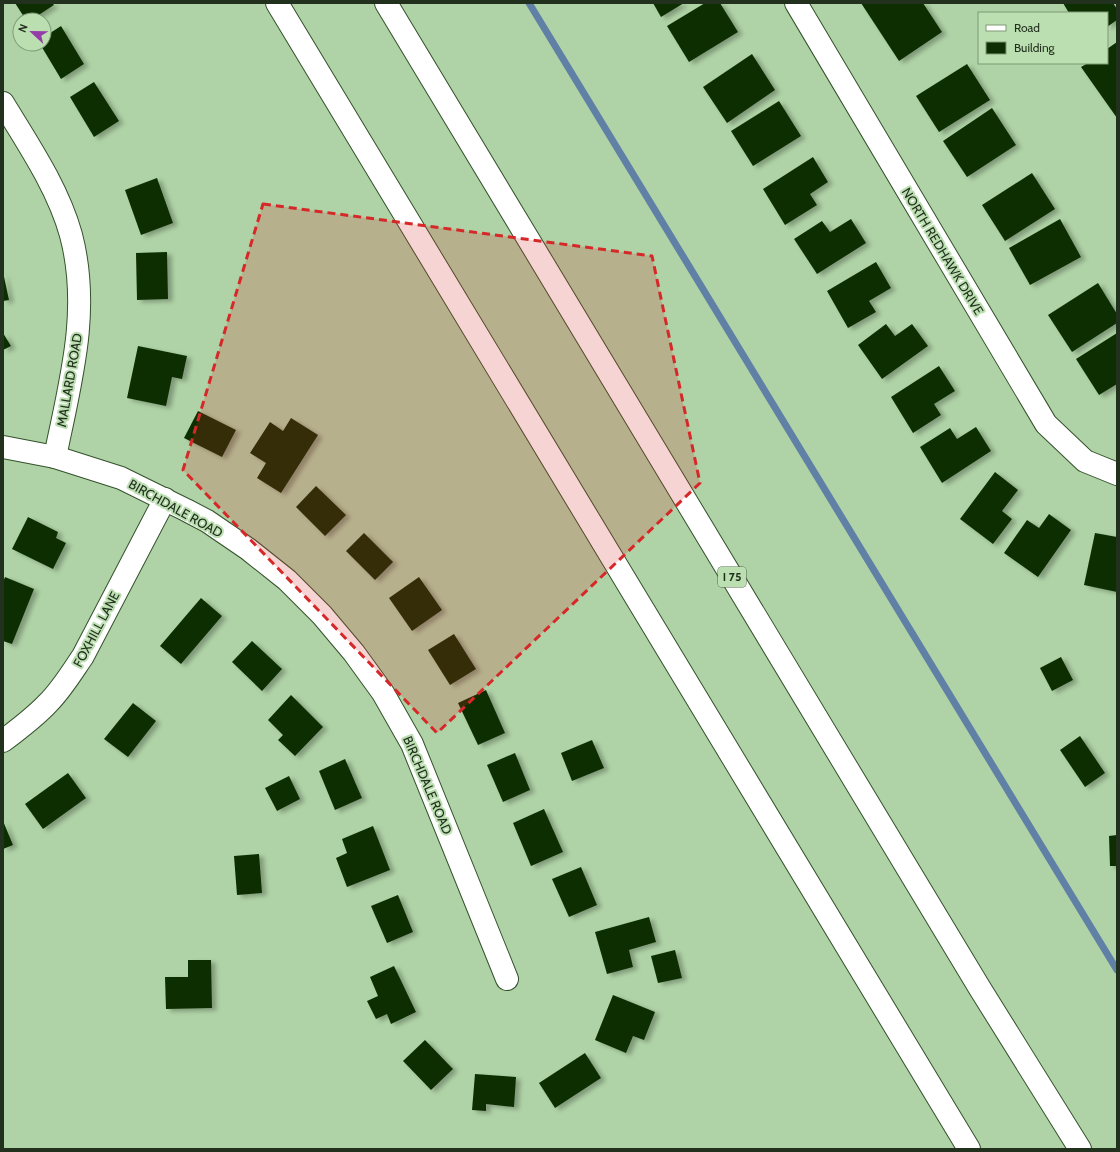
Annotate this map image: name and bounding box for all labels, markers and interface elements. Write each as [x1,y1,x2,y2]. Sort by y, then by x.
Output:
north arrow [12,12,52,52]
legend [978,12,1108,64]
text: Road [1014,20,1040,35]
text: N [15,22,31,34]
text: Building [1014,40,1056,55]
street label: NORTH REDHAWK DRIVE [899,185,987,317]
street label: MALLARD ROAD [53,332,85,428]
street label: BIRCHDALE ROAD [126,475,226,541]
road number: I 75 [718,567,746,587]
street label: FOXHILL LANE [69,588,123,670]
street label: BIRCHDALE ROAD [400,733,456,837]

